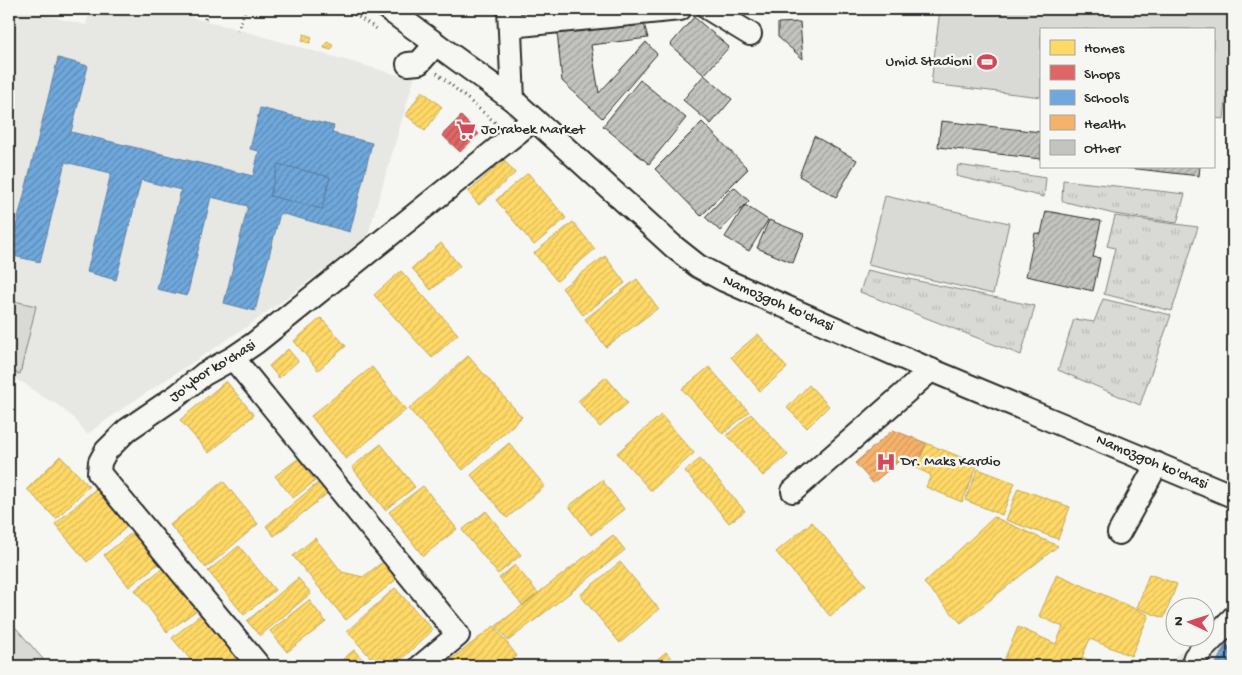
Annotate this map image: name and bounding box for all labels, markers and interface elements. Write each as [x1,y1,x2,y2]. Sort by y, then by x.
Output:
legend [1040,28,1214,168]
text: Homes [1084,40,1125,58]
sports icon: Umid Stadioni [976,51,998,73]
place label: Umid Stadioni [885,53,972,71]
text: Shops [1084,66,1120,84]
text: Schools [1084,90,1129,108]
text: Health [1084,116,1126,134]
supermarket icon: Jo'rabek Market [455,119,477,141]
place label: Jo'rabek Market [481,121,587,139]
text: Other [1084,140,1122,158]
street label: Namozgoh ko'chasi [720,271,837,336]
street label: Jo'ybor ko'chasi [166,336,259,407]
street label: Namozgoh ko'chasi [1093,431,1211,494]
hospital icon: Dr. Maks Kardio [875,451,897,473]
place label: Dr. Maks Kardio [900,453,1001,471]
north arrow [1164,598,1214,648]
text: N [1171,616,1188,626]

